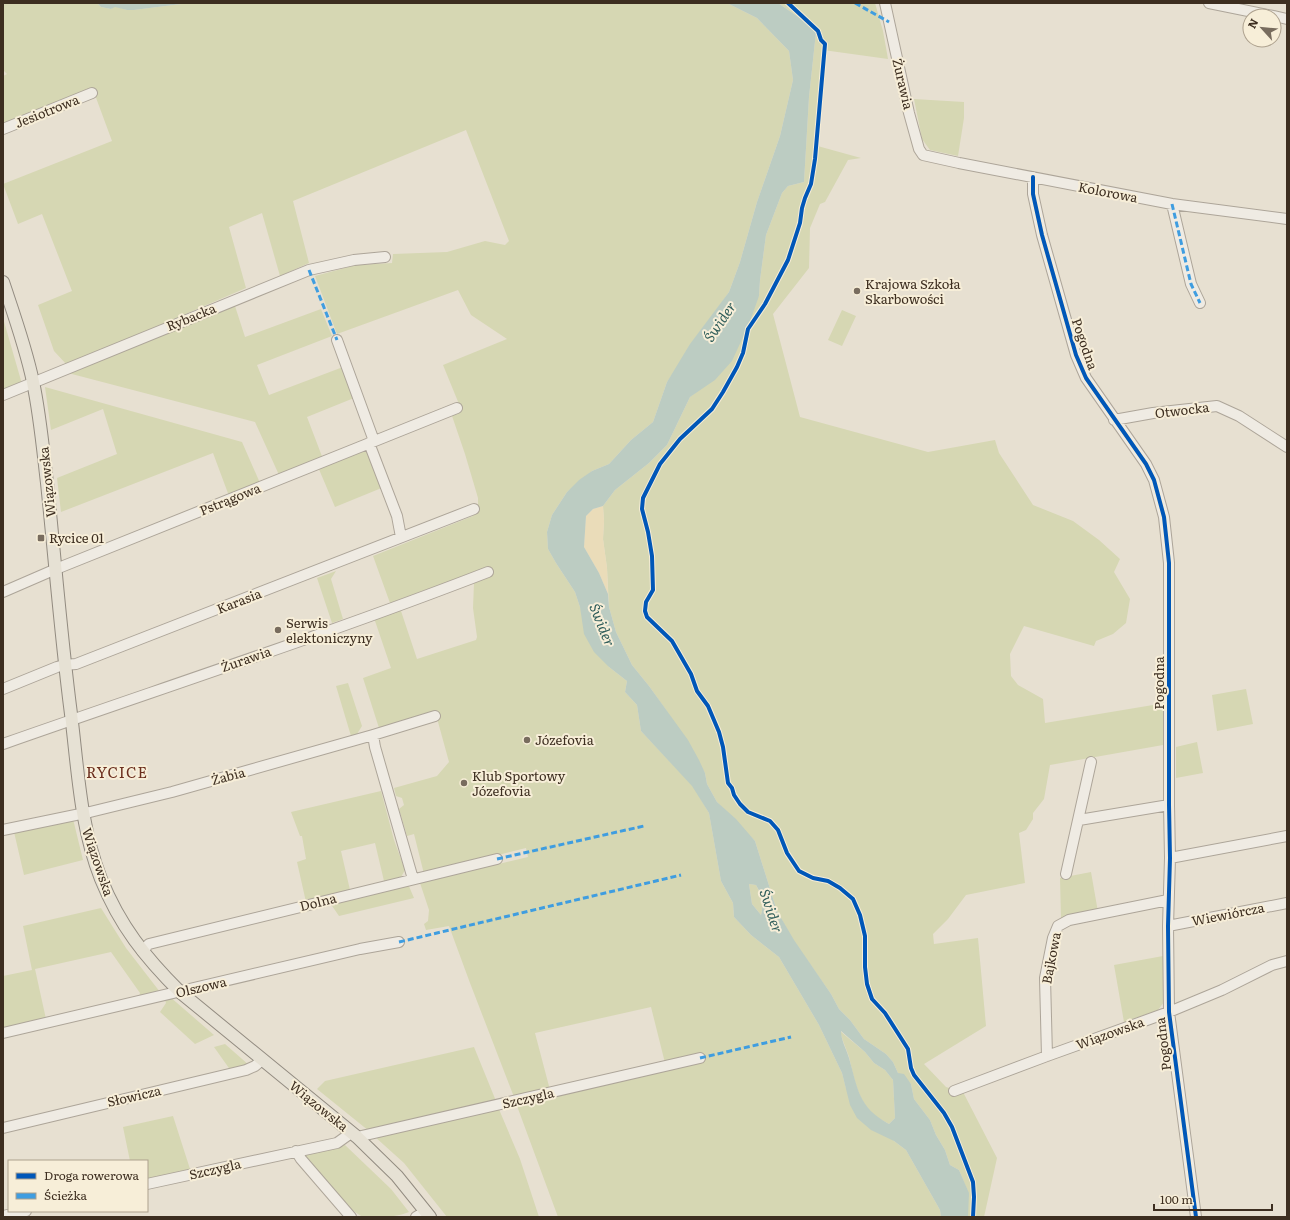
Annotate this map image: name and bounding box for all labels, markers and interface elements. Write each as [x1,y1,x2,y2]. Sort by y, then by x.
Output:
north arrow [1242,8,1282,48]
text: N [1243,15,1261,31]
street label: Żurawia [888,56,919,111]
street label: Jesiotrowa [12,89,82,132]
street label: Kolorowa [1077,176,1139,207]
place label: Krajowa Szkoła Skarbowości [865,274,961,308]
marker: Krajowa Szkoła Skarbowości [852,286,862,296]
water label: Świder [698,297,740,346]
street label: Rybacka [163,298,218,335]
street label: Pogodna [1068,315,1103,372]
street label: Otwocka [1154,397,1210,422]
street label: Wiązowska [33,446,60,518]
street label: Pstrągowa [196,478,263,519]
place label: Rycice 01 [49,528,104,547]
marker: Rycice 01 [36,533,46,543]
street label: Karasia [214,583,264,618]
water label: Świder [585,600,621,650]
place label: Serwis elektoniczyny [286,613,373,647]
marker: Serwis elektoniczyny [273,625,283,635]
street label: Żurawia [218,641,273,676]
street label: Pogodna [1149,656,1168,710]
place label: Józefovia [535,730,594,749]
marker: Józefovia [522,735,532,745]
district label: RYCICE [86,760,148,783]
street label: Żabia [209,762,247,789]
place label: Klub Sportowy Józefovia [472,766,566,800]
marker: Klub Sportowy Józefovia [459,778,469,788]
street label: Wiązowska [78,825,119,898]
water label: Świder [756,886,789,935]
street label: Dolna [297,888,338,915]
street label: Wiewiórcza [1190,897,1266,930]
street label: Bajkowa [1036,930,1065,985]
street label: Olszowa [174,971,228,1002]
street label: Wiązowska [1073,1011,1146,1054]
street label: Pogodna [1150,1016,1175,1072]
street label: Wiązowska [286,1076,353,1135]
street label: Słowicza [105,1080,163,1111]
street label: Szczygla [500,1082,556,1113]
street label: Szczygla [187,1153,243,1184]
legend [8,1160,148,1212]
text: Droga rowerowa [44,1166,140,1184]
text: Ścieżka [44,1186,87,1204]
scale bar [1154,1186,1272,1212]
text: 100 m [1160,1190,1193,1208]

